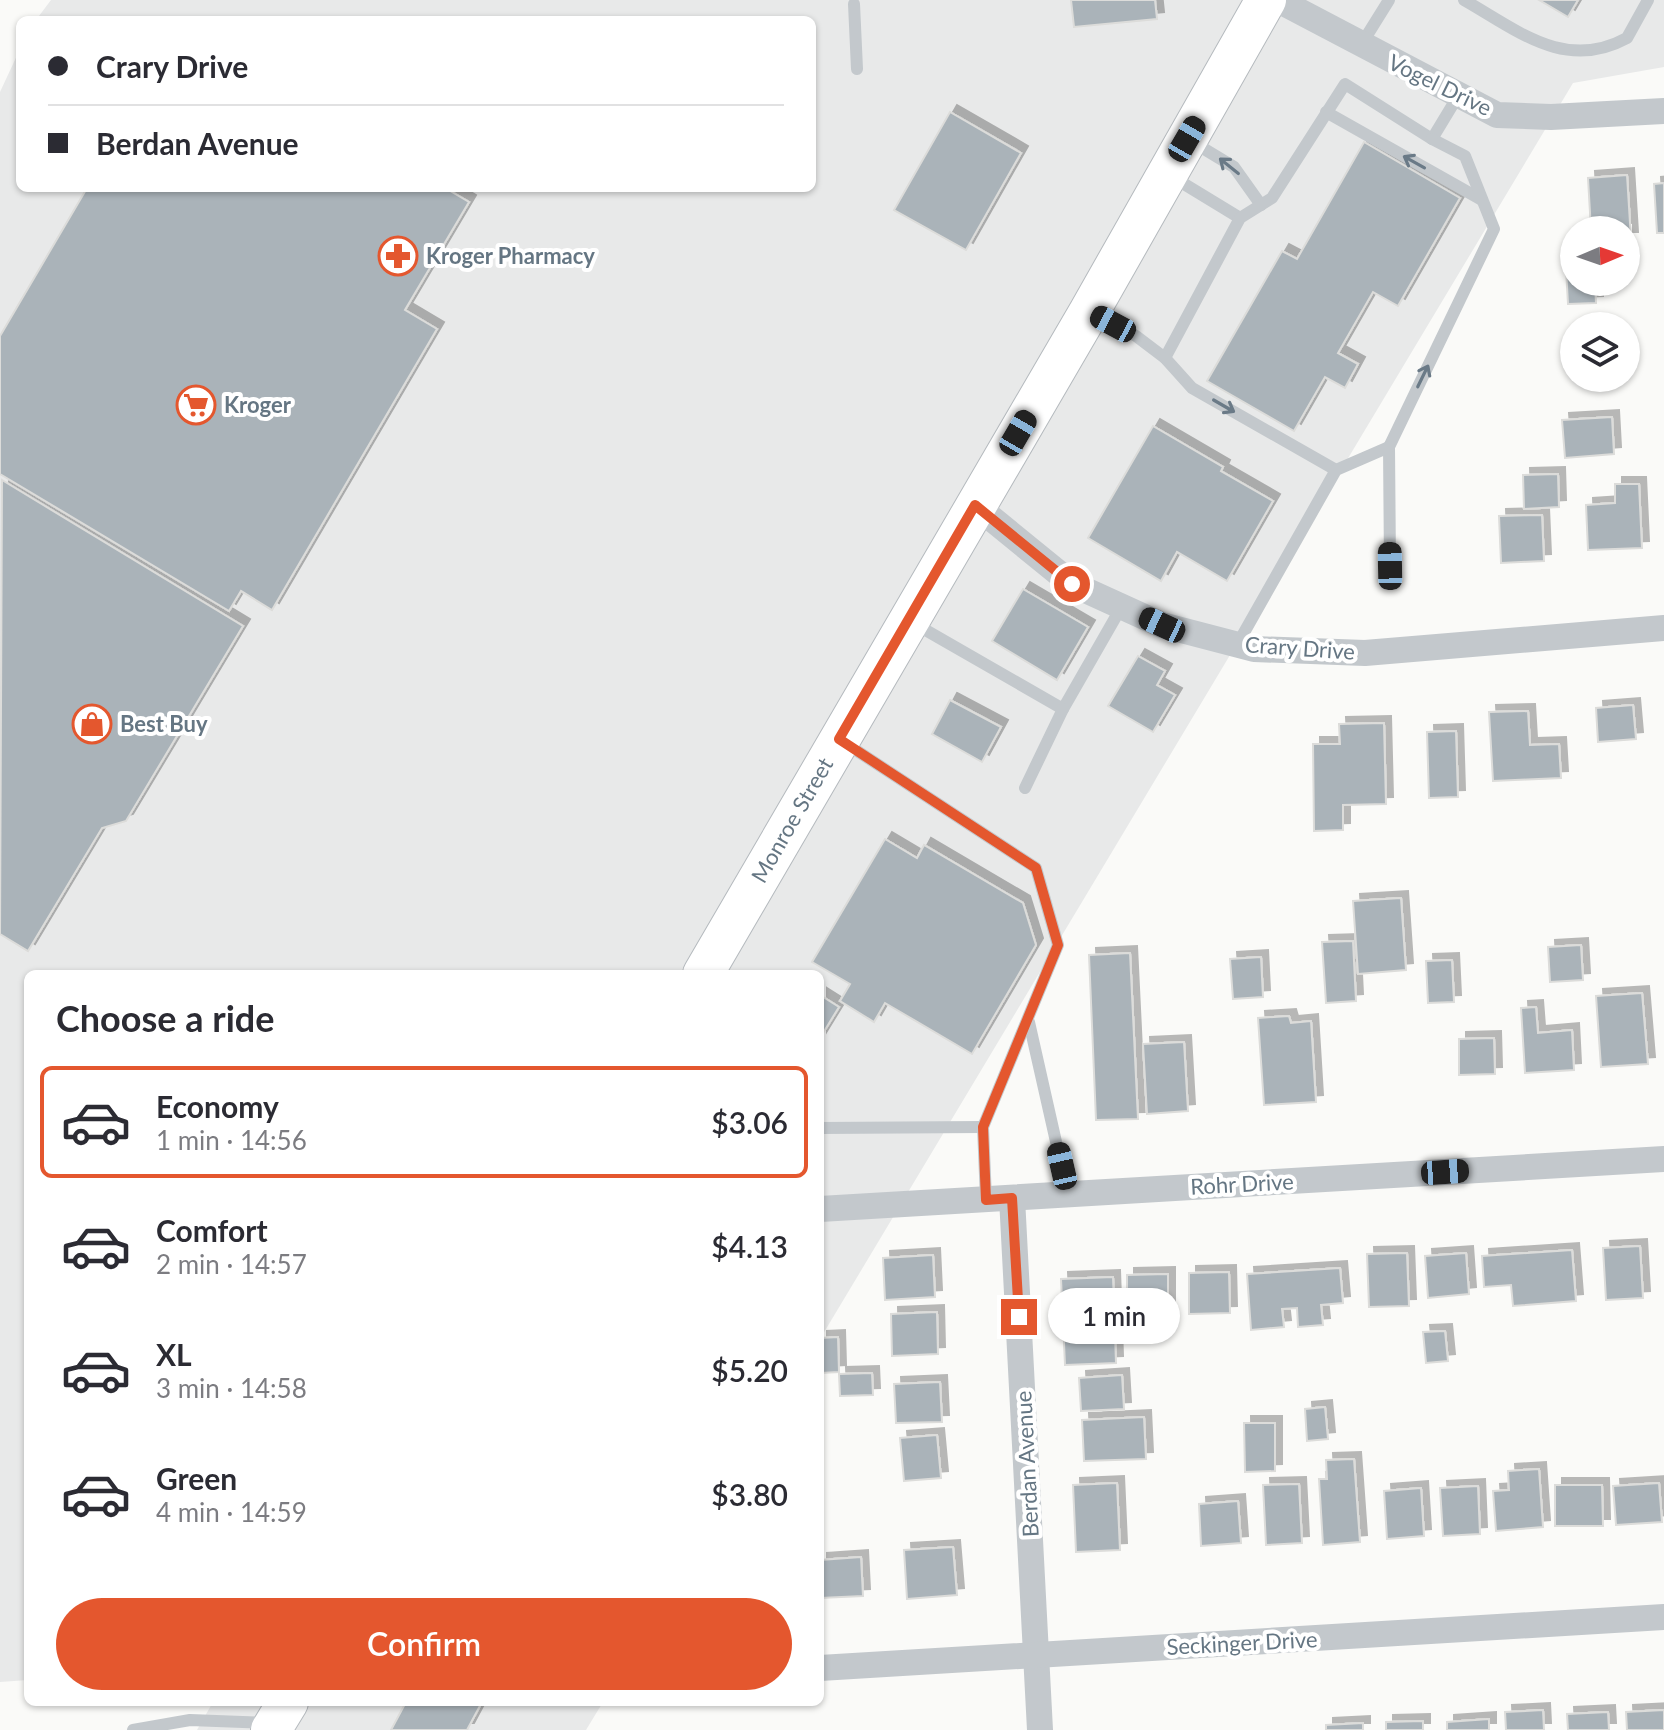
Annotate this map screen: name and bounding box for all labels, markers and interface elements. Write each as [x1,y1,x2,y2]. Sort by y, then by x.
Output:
text: Crary Drive [96,48,248,84]
street label: Vogel Drive [1384,48,1496,121]
car [1165,112,1209,166]
text: Berdan Avenue [96,125,299,161]
one-way arrow [1403,154,1426,170]
one-way arrow [1218,158,1239,176]
north arrow [1560,216,1640,296]
map controls [1560,216,1640,392]
pharmacy icon: Kroger Pharmacy [377,235,419,277]
place label: Kroger Pharmacy [426,242,595,269]
car [1086,302,1140,346]
button: layers [1560,312,1640,392]
one-way arrow [1416,365,1431,389]
supermarket icon: Kroger [175,384,217,426]
place label: Kroger [224,391,292,418]
one-way arrow [1212,398,1235,414]
car [996,406,1040,460]
car [1378,542,1402,590]
route start [1054,566,1090,602]
car [1135,604,1189,646]
street label: Crary Drive [1244,630,1356,665]
shop icon: Best Buy [71,703,113,745]
place label: Best Buy [120,710,208,737]
street label: Monroe Street [745,752,838,887]
text: Choose a ride [56,996,275,1040]
icon: car [60,1086,132,1158]
text: Economy [156,1088,279,1124]
text: $3.06 [711,1104,788,1140]
text: 1 min · 14:56 [156,1124,307,1156]
car [1045,1140,1079,1192]
car [1420,1158,1470,1186]
street label: Rohr Drive [1190,1167,1294,1200]
icon: car [60,1210,132,1282]
text: Comfort [156,1212,268,1248]
text: $4.13 [711,1228,788,1264]
text: 2 min · 14:57 [156,1248,307,1280]
callout: 1 min [1047,1289,1179,1345]
route end [1001,1299,1037,1335]
text: 1 min [1082,1300,1146,1332]
icon: car [60,1334,132,1406]
text: XL [156,1336,192,1372]
text: $5.20 [711,1352,788,1388]
text: 3 min · 14:58 [156,1372,307,1404]
street label: Berdan Avenue [1009,1390,1044,1538]
icon: car [60,1458,132,1530]
text: Green [156,1460,237,1496]
text: $3.80 [711,1476,788,1512]
text: 4 min · 14:59 [156,1496,307,1528]
button: Confirm [56,1598,792,1690]
street label: Seckinger Drive [1166,1625,1318,1660]

